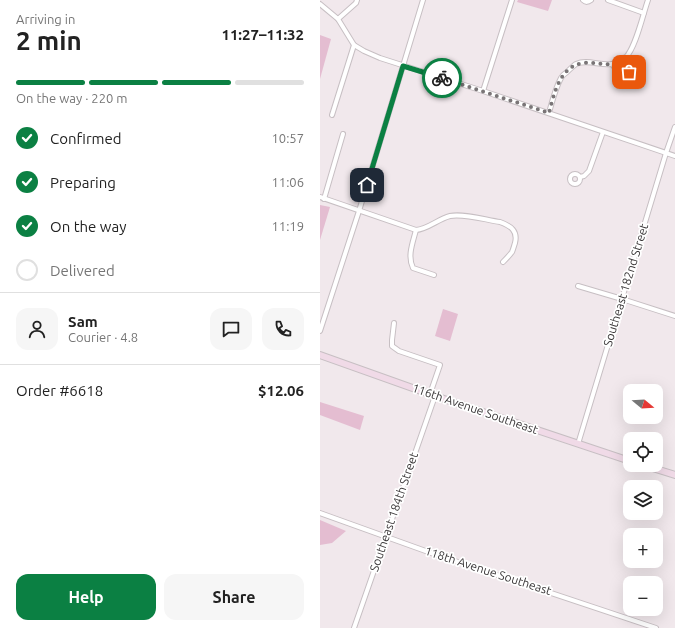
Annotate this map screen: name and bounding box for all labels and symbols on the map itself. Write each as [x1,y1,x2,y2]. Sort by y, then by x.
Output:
pin [612,55,646,89]
courier [422,58,462,98]
pin [350,168,384,202]
street label: Southeast 182nd Street [601,222,650,348]
street label: 116th Avenue Southeast [411,381,540,436]
north arrow [623,384,663,424]
street label: Southeast 184th Street [367,450,420,573]
street label: 118th Avenue Southeast [423,544,553,597]

